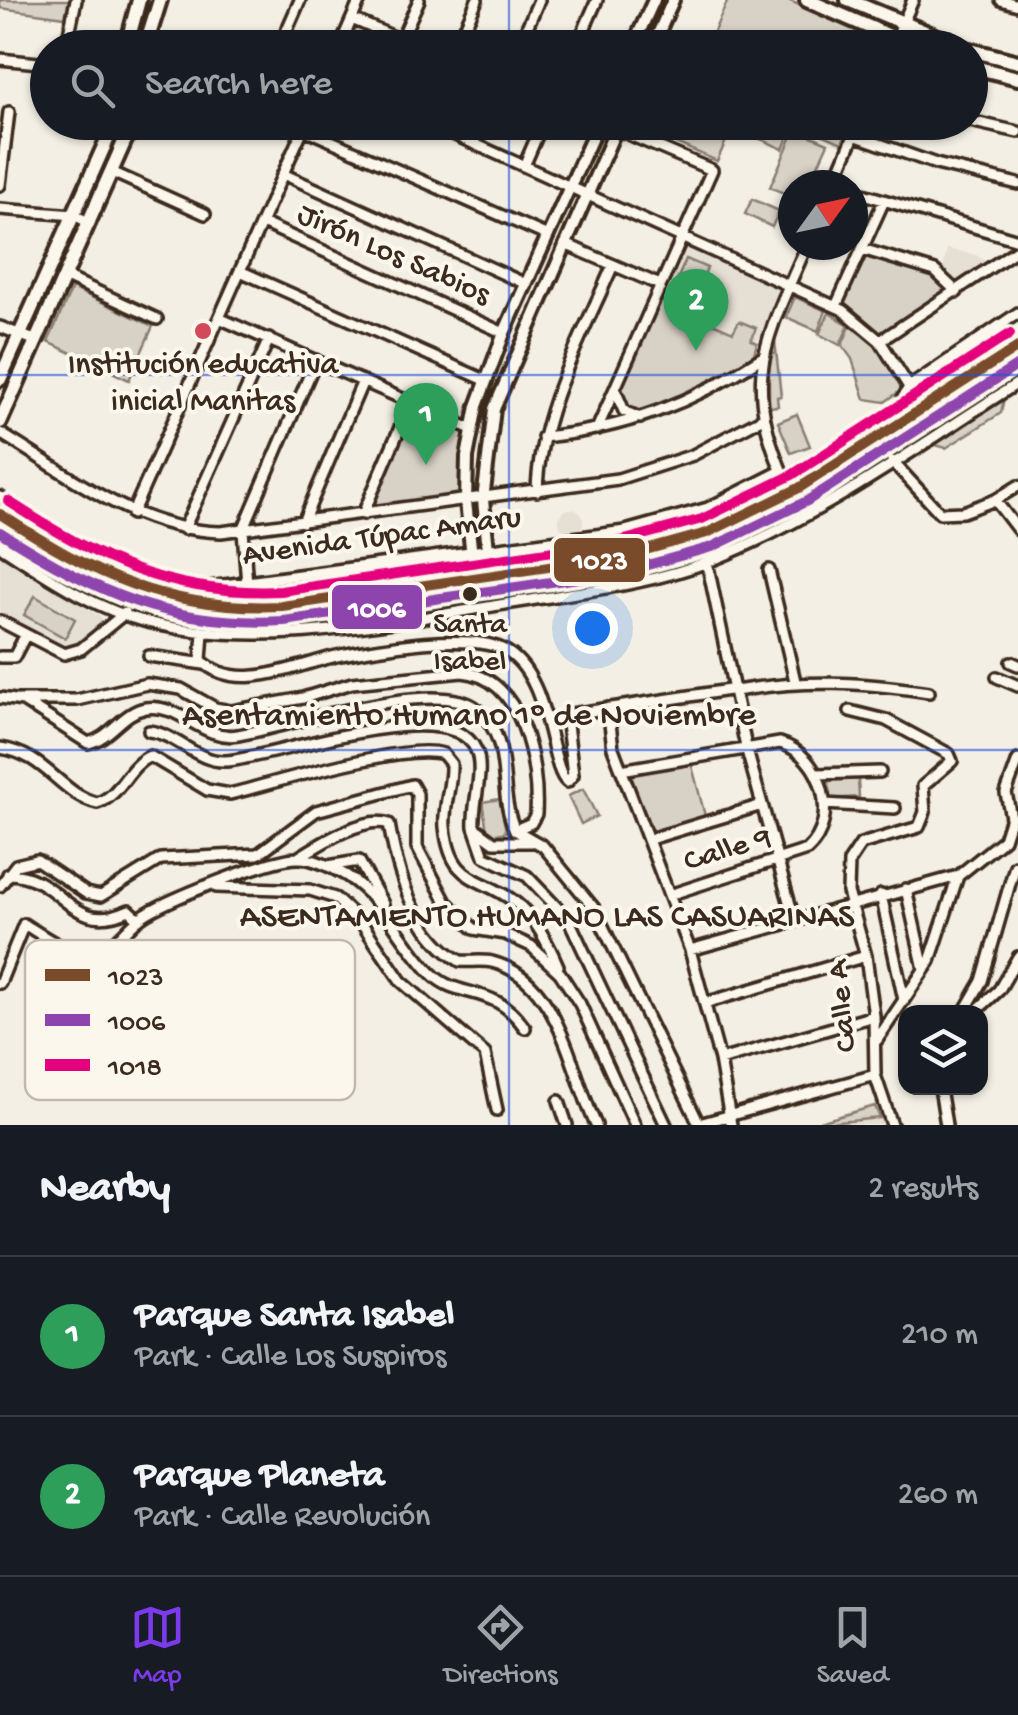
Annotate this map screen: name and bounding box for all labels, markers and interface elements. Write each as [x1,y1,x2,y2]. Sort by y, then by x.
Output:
search box [30,30,988,140]
icon: search [65,58,120,113]
text: Search here [145,63,332,107]
north arrow [778,170,868,260]
street label: Jirón Los Sabios [291,197,496,316]
pin: 2 [664,268,728,351]
marker: Institución educativa inicial Manitas [192,320,214,342]
place label: Institución educativa inicial Manitas [68,347,340,422]
pin: 1 [394,382,458,465]
street label: Avenida Túpac Amaru [240,500,524,576]
line badge: 1023 [552,536,647,584]
text: 1023 [571,547,628,580]
line badge: 1006 [330,583,424,631]
marker: Santa Isabel [460,584,480,604]
text: 1006 [347,595,406,628]
your location [567,603,618,654]
place label: Santa Isabel [433,609,508,681]
district label: Asentamiento Humano 1º de Noviembre [182,697,757,738]
street label: Calle 9 [680,820,776,882]
district label: ASENTAMIENTO HUMANO LAS CASUARINAS [240,898,855,939]
legend [25,940,355,1100]
street label: Calle A [820,956,868,1054]
text: 1023 [107,963,163,996]
map controls [898,1005,988,1095]
button: layers [898,1005,988,1095]
text: 1006 [107,1008,166,1041]
text: 1018 [107,1053,162,1086]
text: Nearby [40,1166,170,1215]
text: 2 results [868,1171,978,1209]
text: Parque Santa Isabel [135,1295,454,1339]
text: 1 [66,1317,79,1355]
text: 210 m [901,1317,978,1355]
text: Park · Calle Los Suspiros [135,1339,446,1377]
text: Parque Planeta [135,1455,384,1499]
text: 2 [65,1477,80,1515]
text: 260 m [898,1477,978,1515]
text: Park · Calle Revolución [135,1499,430,1537]
tab: Map [130,1600,185,1693]
tab: Directions [444,1600,558,1693]
tab: Saved [817,1600,888,1693]

